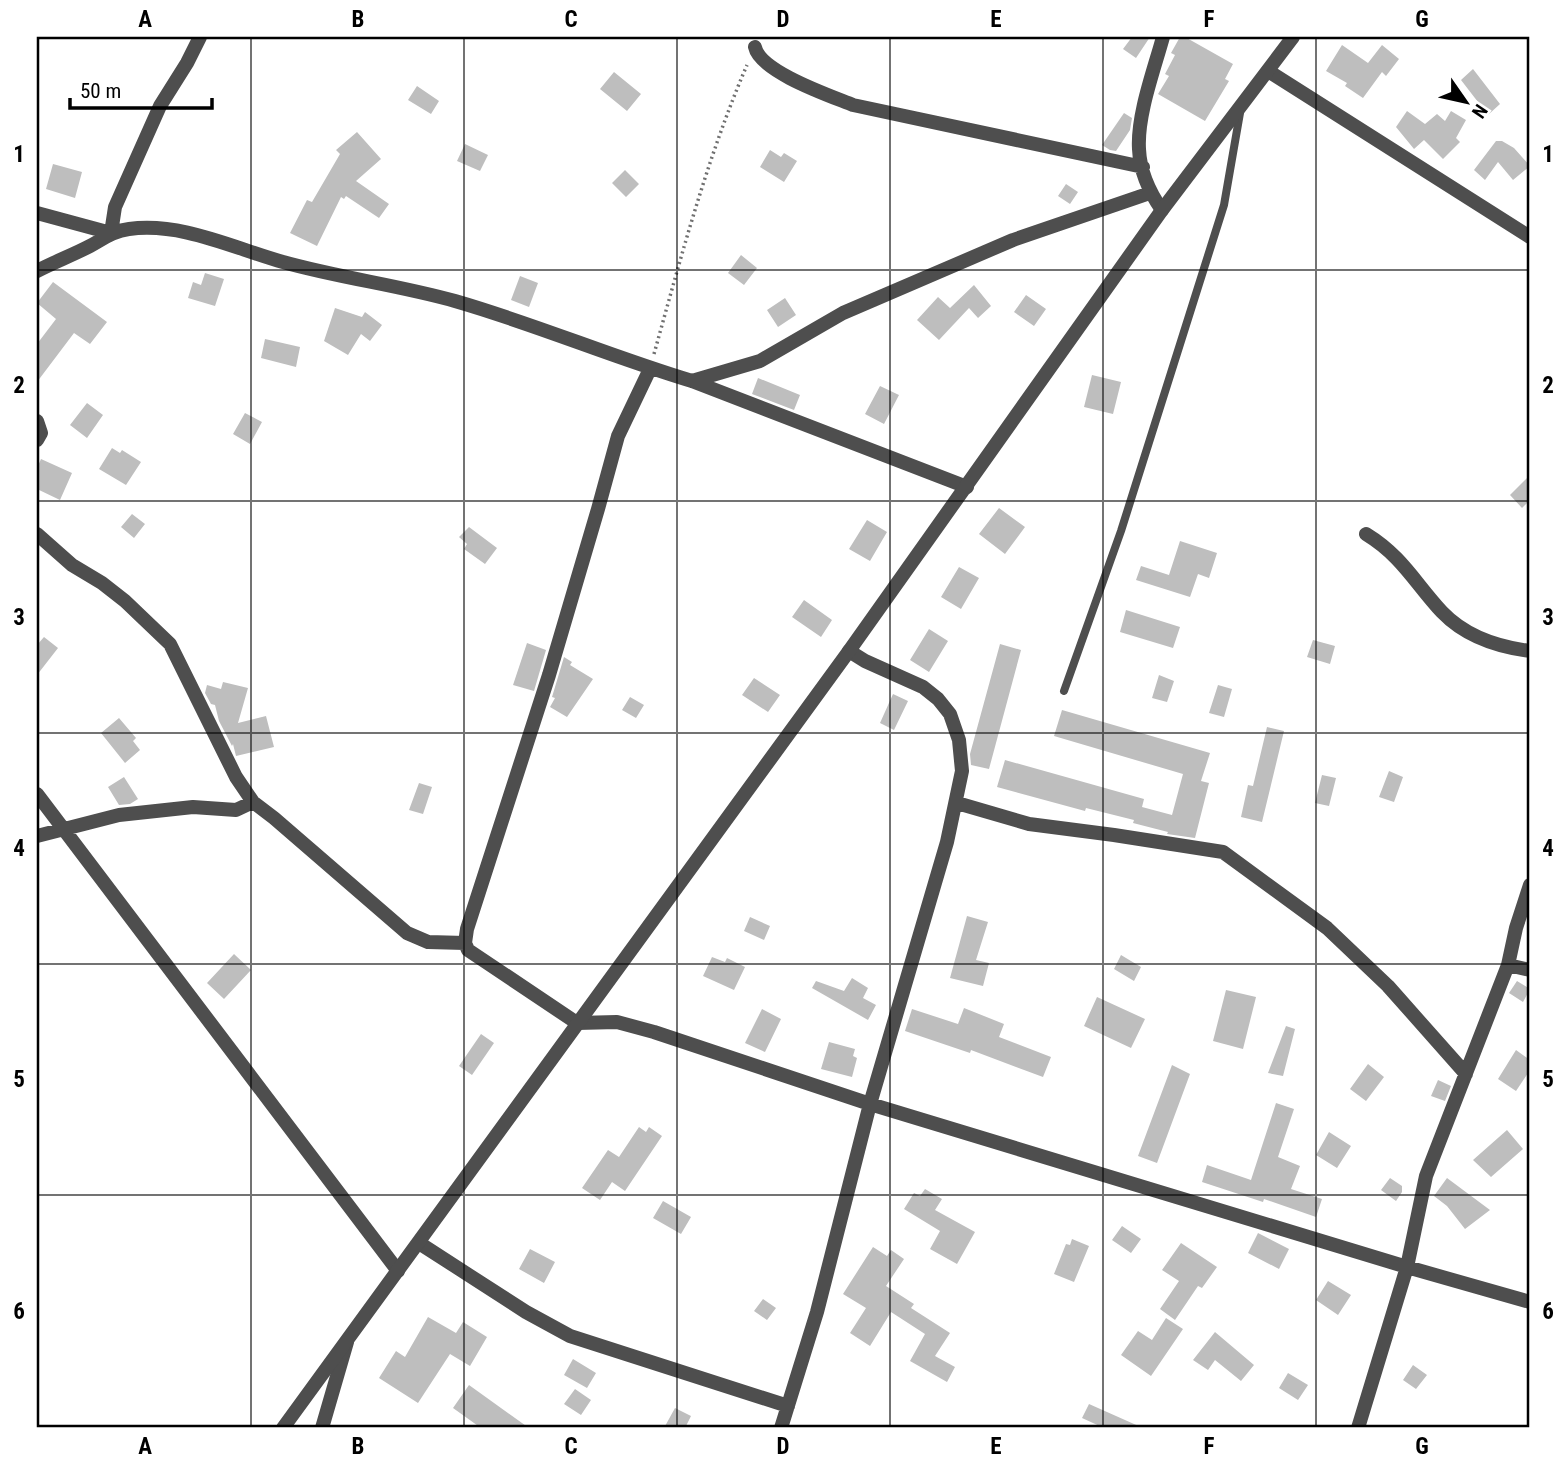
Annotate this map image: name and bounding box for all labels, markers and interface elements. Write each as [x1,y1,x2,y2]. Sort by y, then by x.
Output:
text: A [138,6,152,33]
text: B [352,6,364,33]
text: C [564,6,578,33]
text: D [777,6,790,33]
text: E [990,6,1002,33]
text: F [1204,6,1215,33]
text: G [1415,6,1429,33]
scale bar [70,66,212,110]
north arrow [1430,66,1500,136]
text: 50 m [80,79,121,103]
text: N [1467,100,1492,122]
text: 1 [13,141,25,168]
text: 1 [1542,141,1554,168]
text: 2 [13,372,25,399]
text: 2 [1542,372,1554,399]
text: 3 [13,604,25,631]
text: 3 [1542,604,1554,631]
text: 4 [13,835,25,862]
text: 4 [1542,835,1554,862]
text: 5 [13,1066,25,1093]
text: 5 [1542,1066,1554,1093]
text: 6 [13,1298,25,1325]
text: 6 [1542,1298,1554,1325]
text: A [138,1433,152,1460]
text: B [352,1433,364,1460]
text: C [564,1433,578,1460]
text: D [777,1433,790,1460]
text: E [990,1433,1002,1460]
text: F [1204,1433,1215,1460]
text: G [1415,1433,1429,1460]

